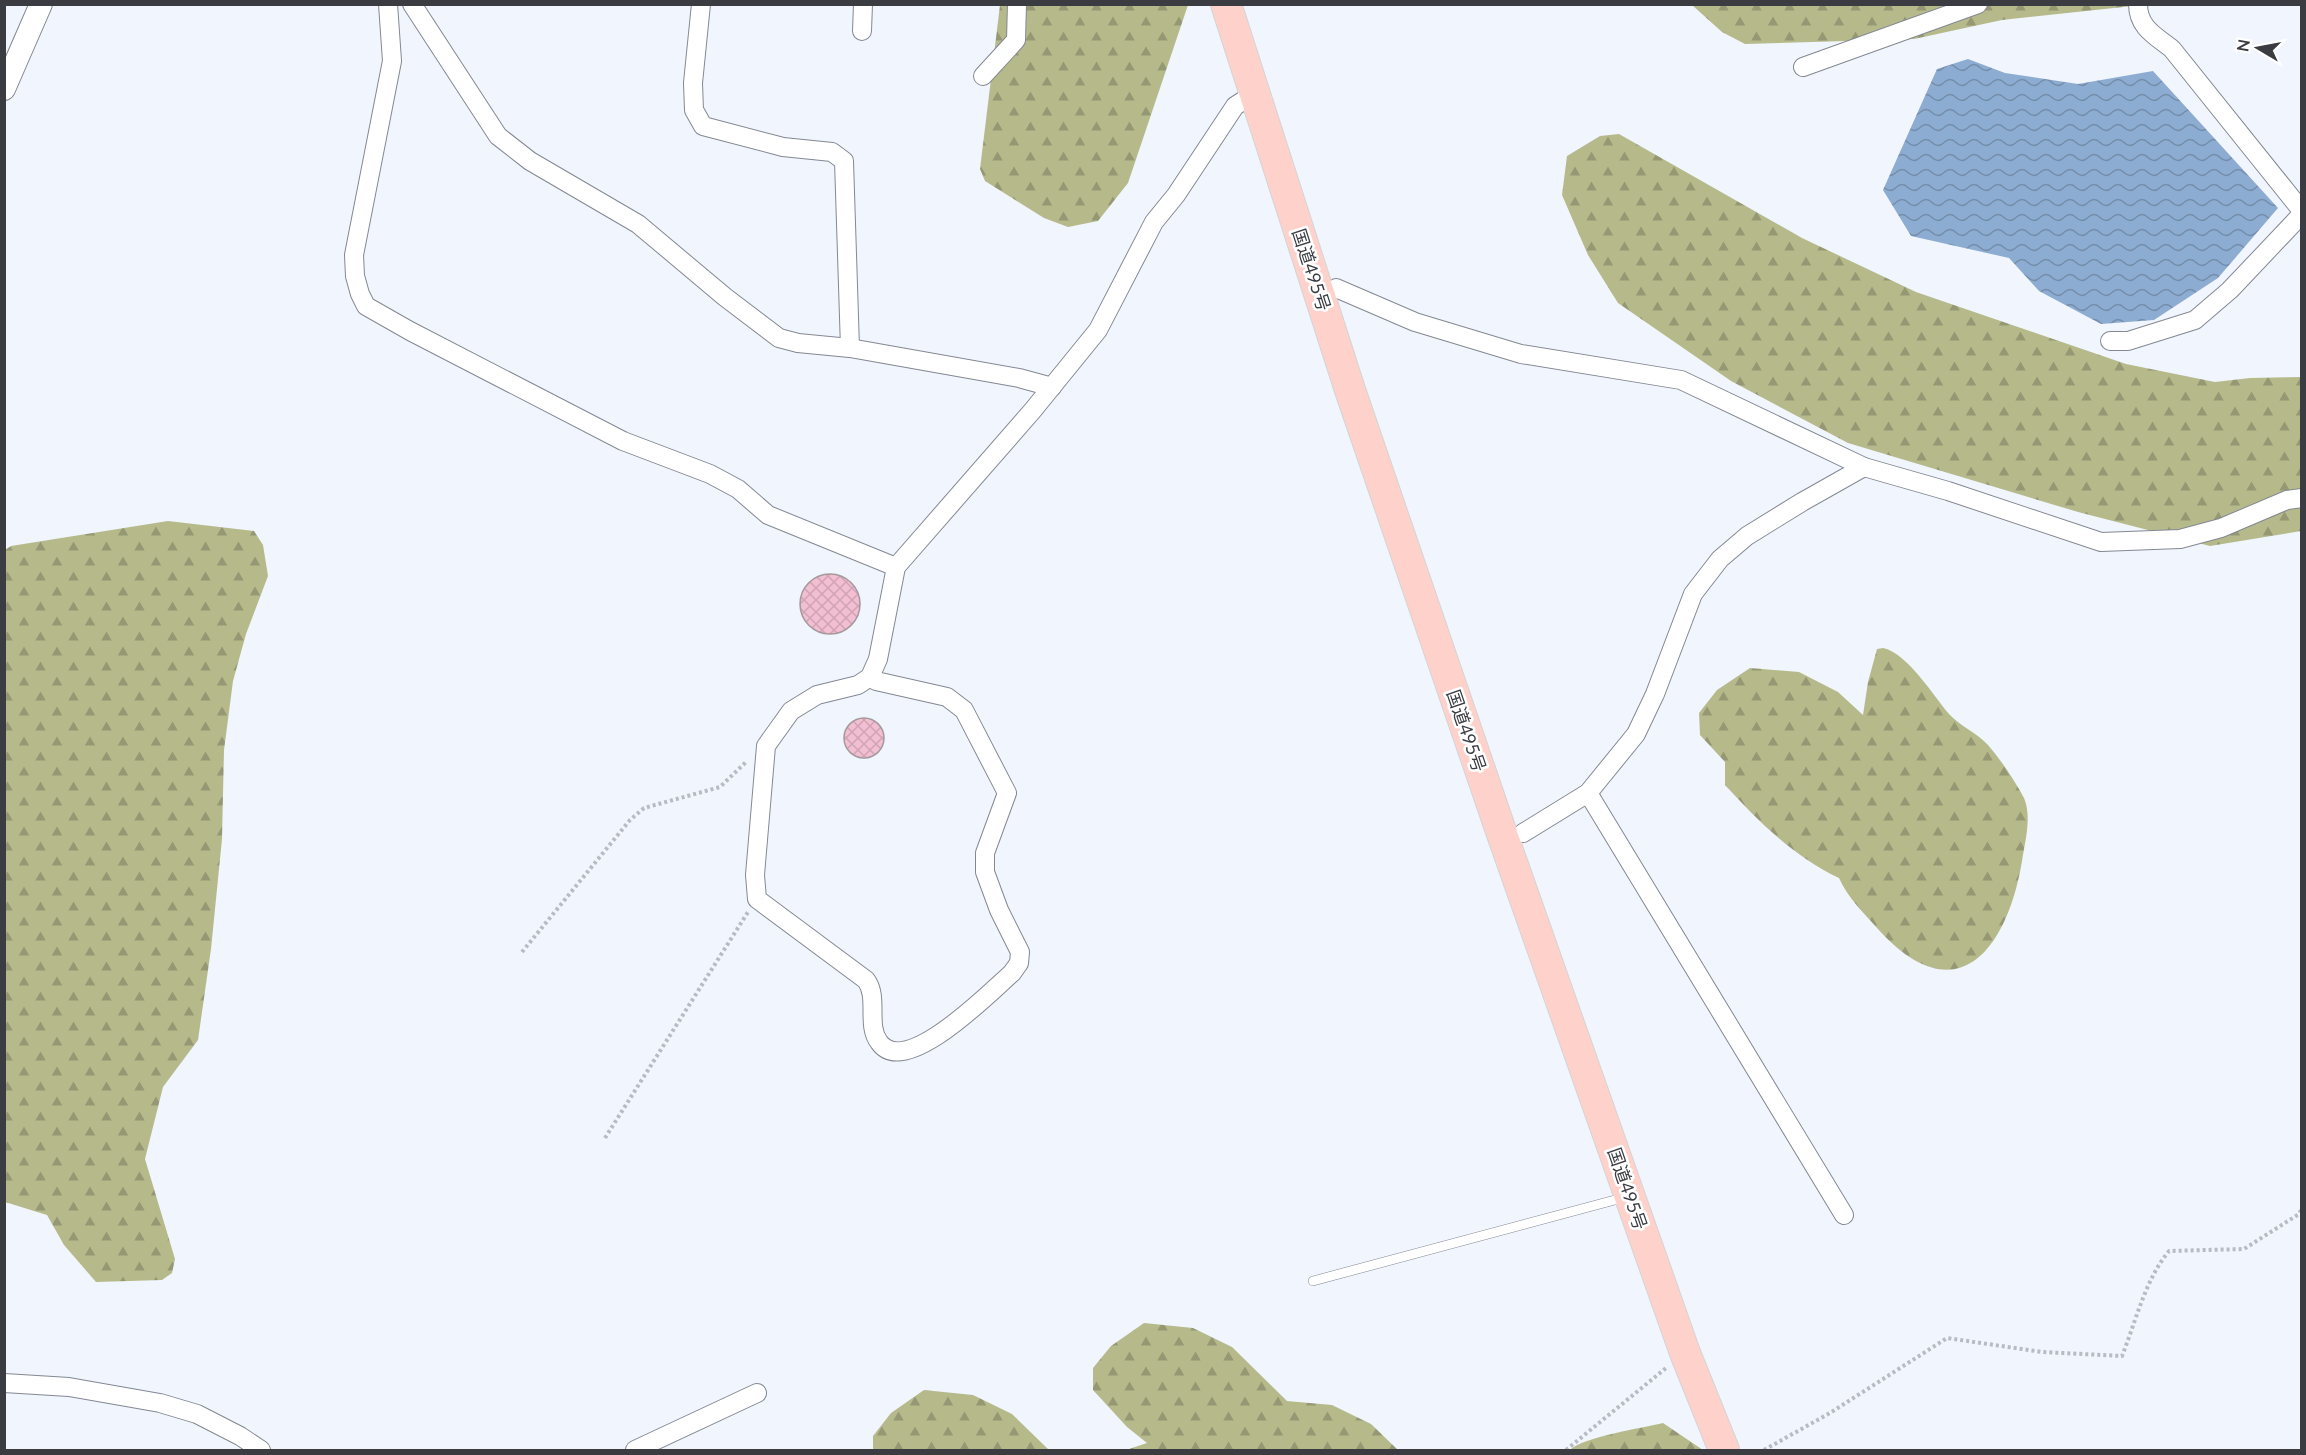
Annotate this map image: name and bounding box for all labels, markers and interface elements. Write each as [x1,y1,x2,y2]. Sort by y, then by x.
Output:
north arrow [2228,18,2288,78]
text: N [2232,38,2253,53]
street label: 国道495号 [1288,226,1336,314]
street label: 国道495号 [1443,687,1491,775]
street label: 国道495号 [1604,1145,1652,1233]

